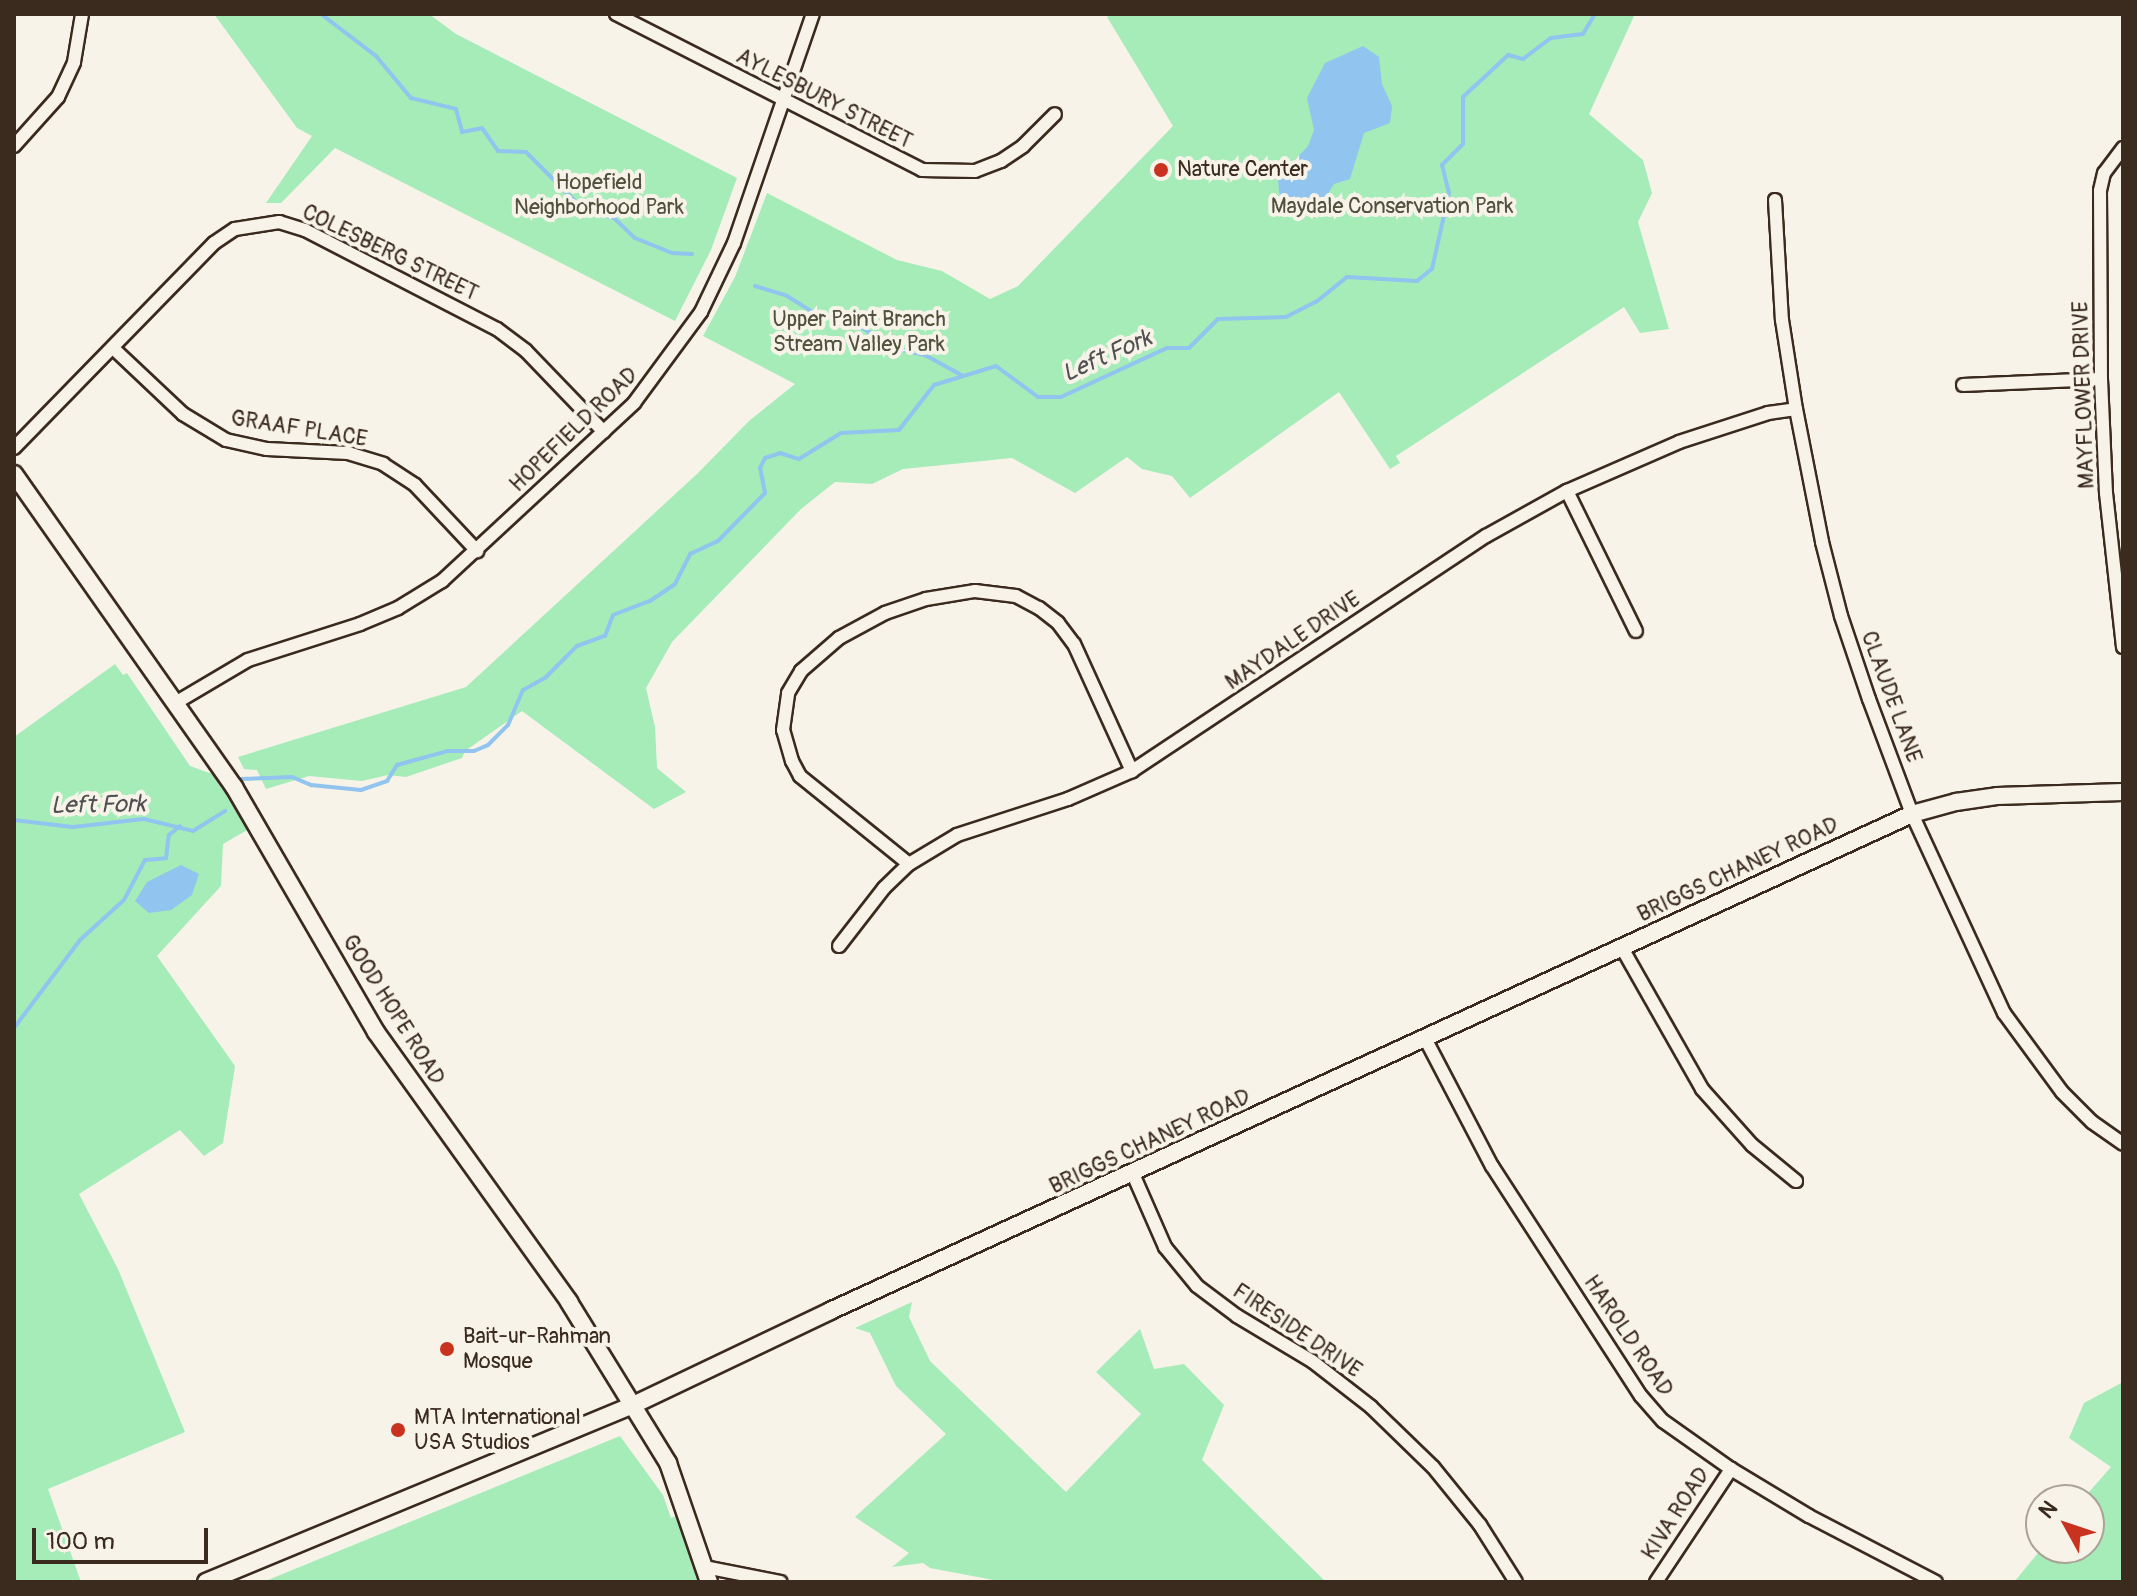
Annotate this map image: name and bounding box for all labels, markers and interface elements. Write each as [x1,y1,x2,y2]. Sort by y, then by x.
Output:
street label: AYLESBURY STREET [732,43,916,155]
place label: Nature Center [1177,157,1308,183]
marker: Nature Center [1152,161,1170,179]
park label: Hopefield Neighborhood Park [514,169,684,220]
park label: Maydale Conservation Park [1271,194,1513,220]
street label: COLESBERG STREET [298,199,482,307]
street label: MAYFLOWER DRIVE [2068,301,2100,489]
park label: Upper Paint Branch Stream Valley Park [772,306,946,358]
water label: Left Fork [1058,324,1156,388]
street label: HOPEFIELD ROAD [504,362,644,498]
street label: GRAAF PLACE [229,405,369,453]
street label: MAYDALE DRIVE [1221,586,1365,696]
street label: CLAUDE LANE [1855,628,1927,766]
water label: Left Fork [50,790,146,820]
street label: BRIGGS CHANEY ROAD [1633,812,1843,928]
street label: GOOD HOPE ROAD [336,930,450,1090]
street label: BRIGGS CHANEY ROAD [1045,1084,1255,1200]
street label: HAROLD ROAD [1578,1270,1678,1402]
street label: FIRESIDE DRIVE [1227,1278,1367,1384]
place label: Bait-ur-Rahman Mosque [463,1323,611,1374]
marker: Bait-ur-Rahman Mosque [438,1340,456,1358]
place label: MTA International USA Studios [414,1404,581,1456]
marker: MTA International USA Studios [389,1421,407,1439]
street label: KIVA ROAD [1636,1463,1716,1565]
north arrow [2025,1484,2105,1564]
text: N [2033,1495,2064,1525]
scale bar [36,1512,212,1562]
text: 100 m [46,1527,115,1556]

